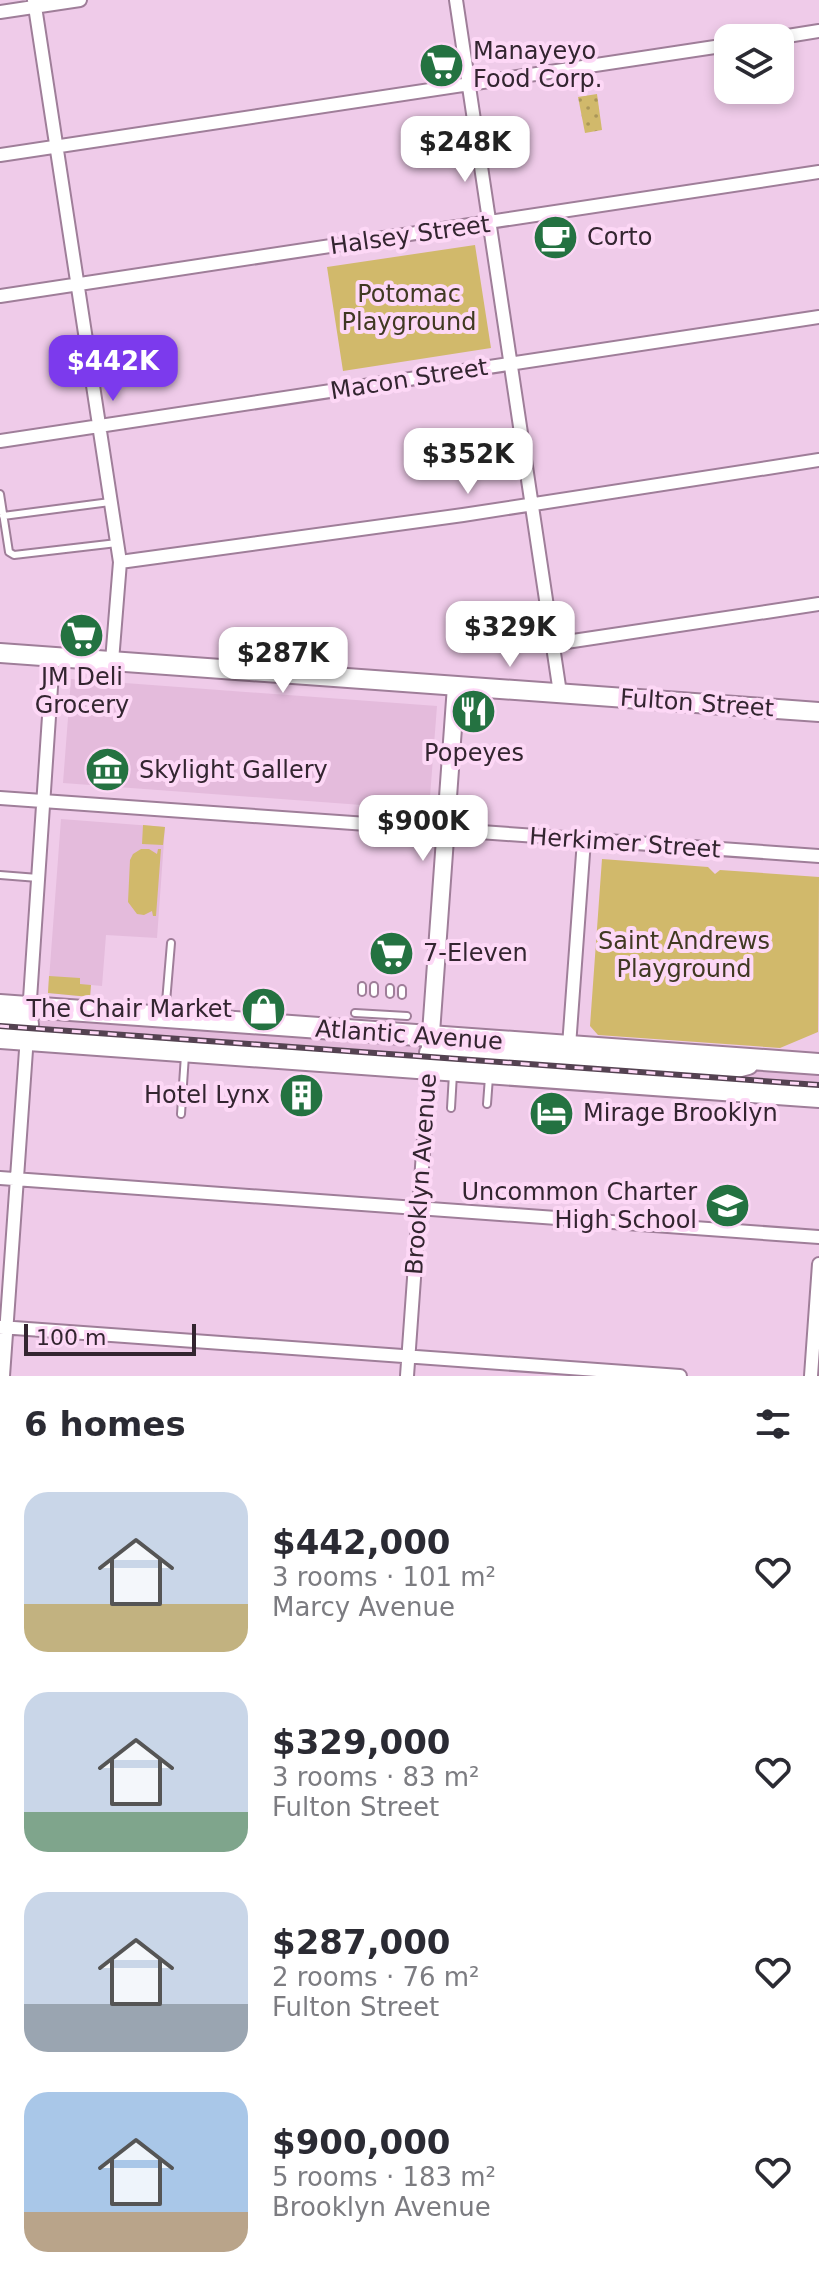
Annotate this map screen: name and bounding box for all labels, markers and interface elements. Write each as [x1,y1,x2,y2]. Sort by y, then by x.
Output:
map controls [714,24,794,104]
button: layers [714,24,794,104]
place label: Manayeyo Food Corp. [473,37,602,93]
supermarket icon: Manayeyo Food Corp. [418,41,466,89]
pin: $248K [409,116,521,184]
text: $248K [419,127,511,157]
street label: Halsey Street [328,210,492,260]
cafe icon: Corto [532,213,580,261]
place label: Corto [587,223,652,251]
park label: Potomac Playground [342,280,476,336]
pin: $442K [57,335,169,403]
text: $442K [67,346,159,376]
street label: Macon Street [328,353,490,405]
pin: $352K [412,428,524,496]
text: $352K [422,439,514,469]
pin: $329K [454,601,566,669]
supermarket icon: JM Deli Grocery [58,611,106,659]
text: $329K [464,612,556,642]
pin: $287K [227,627,339,695]
text: $287K [237,638,329,668]
place label: JM Deli Grocery [35,663,129,719]
street label: Fulton Street [619,684,775,722]
restaurant icon: Popeyes [450,687,498,735]
place label: Popeyes [424,739,524,767]
museum icon: Skylight Gallery [84,746,132,794]
place label: Skylight Gallery [139,756,328,784]
pin: $900K [367,795,479,863]
text: $900K [377,806,469,836]
street label: Herkimer Street [528,822,722,864]
park label: Saint Andrews Playground [598,927,770,983]
supermarket icon: 7-Eleven [368,929,416,977]
place label: 7-Eleven [423,939,528,967]
shop icon: The Chair Market [239,985,287,1033]
place label: The Chair Market [25,995,232,1023]
street label: Atlantic Avenue [314,1014,504,1056]
building icon: Hotel Lynx [277,1071,325,1119]
street label: Brooklyn Avenue [400,1072,442,1276]
place label: Hotel Lynx [144,1081,270,1109]
hotel icon: Mirage Brooklyn [528,1089,576,1137]
place label: Mirage Brooklyn [583,1099,778,1127]
place label: Uncommon Charter High School [461,1178,697,1234]
school or university icon: Uncommon Charter High School [704,1182,752,1230]
scale bar [24,1320,196,1356]
text: 100 m [36,1325,106,1350]
icon: filters [751,1402,795,1446]
text: 6 homes [24,1404,186,1444]
text: $442,000 [272,1522,451,1562]
icon: home [88,1524,184,1620]
icon: heart [751,1550,795,1594]
text: 3 rooms · 101 m² [272,1562,496,1592]
text: Marcy Avenue [272,1592,455,1622]
text: $329,000 [272,1722,451,1762]
icon: home [88,1724,184,1820]
icon: heart [751,1750,795,1794]
text: 3 rooms · 83 m² [272,1762,480,1792]
text: Fulton Street [272,1792,439,1822]
text: $287,000 [272,1922,451,1962]
icon: home [88,1924,184,2020]
icon: heart [751,1950,795,1994]
text: 2 rooms · 76 m² [272,1962,480,1992]
text: Fulton Street [272,1992,439,2022]
text: $900,000 [272,2122,451,2162]
icon: home [88,2124,184,2220]
icon: heart [751,2150,795,2194]
text: 5 rooms · 183 m² [272,2162,496,2192]
text: Brooklyn Avenue [272,2192,491,2222]

